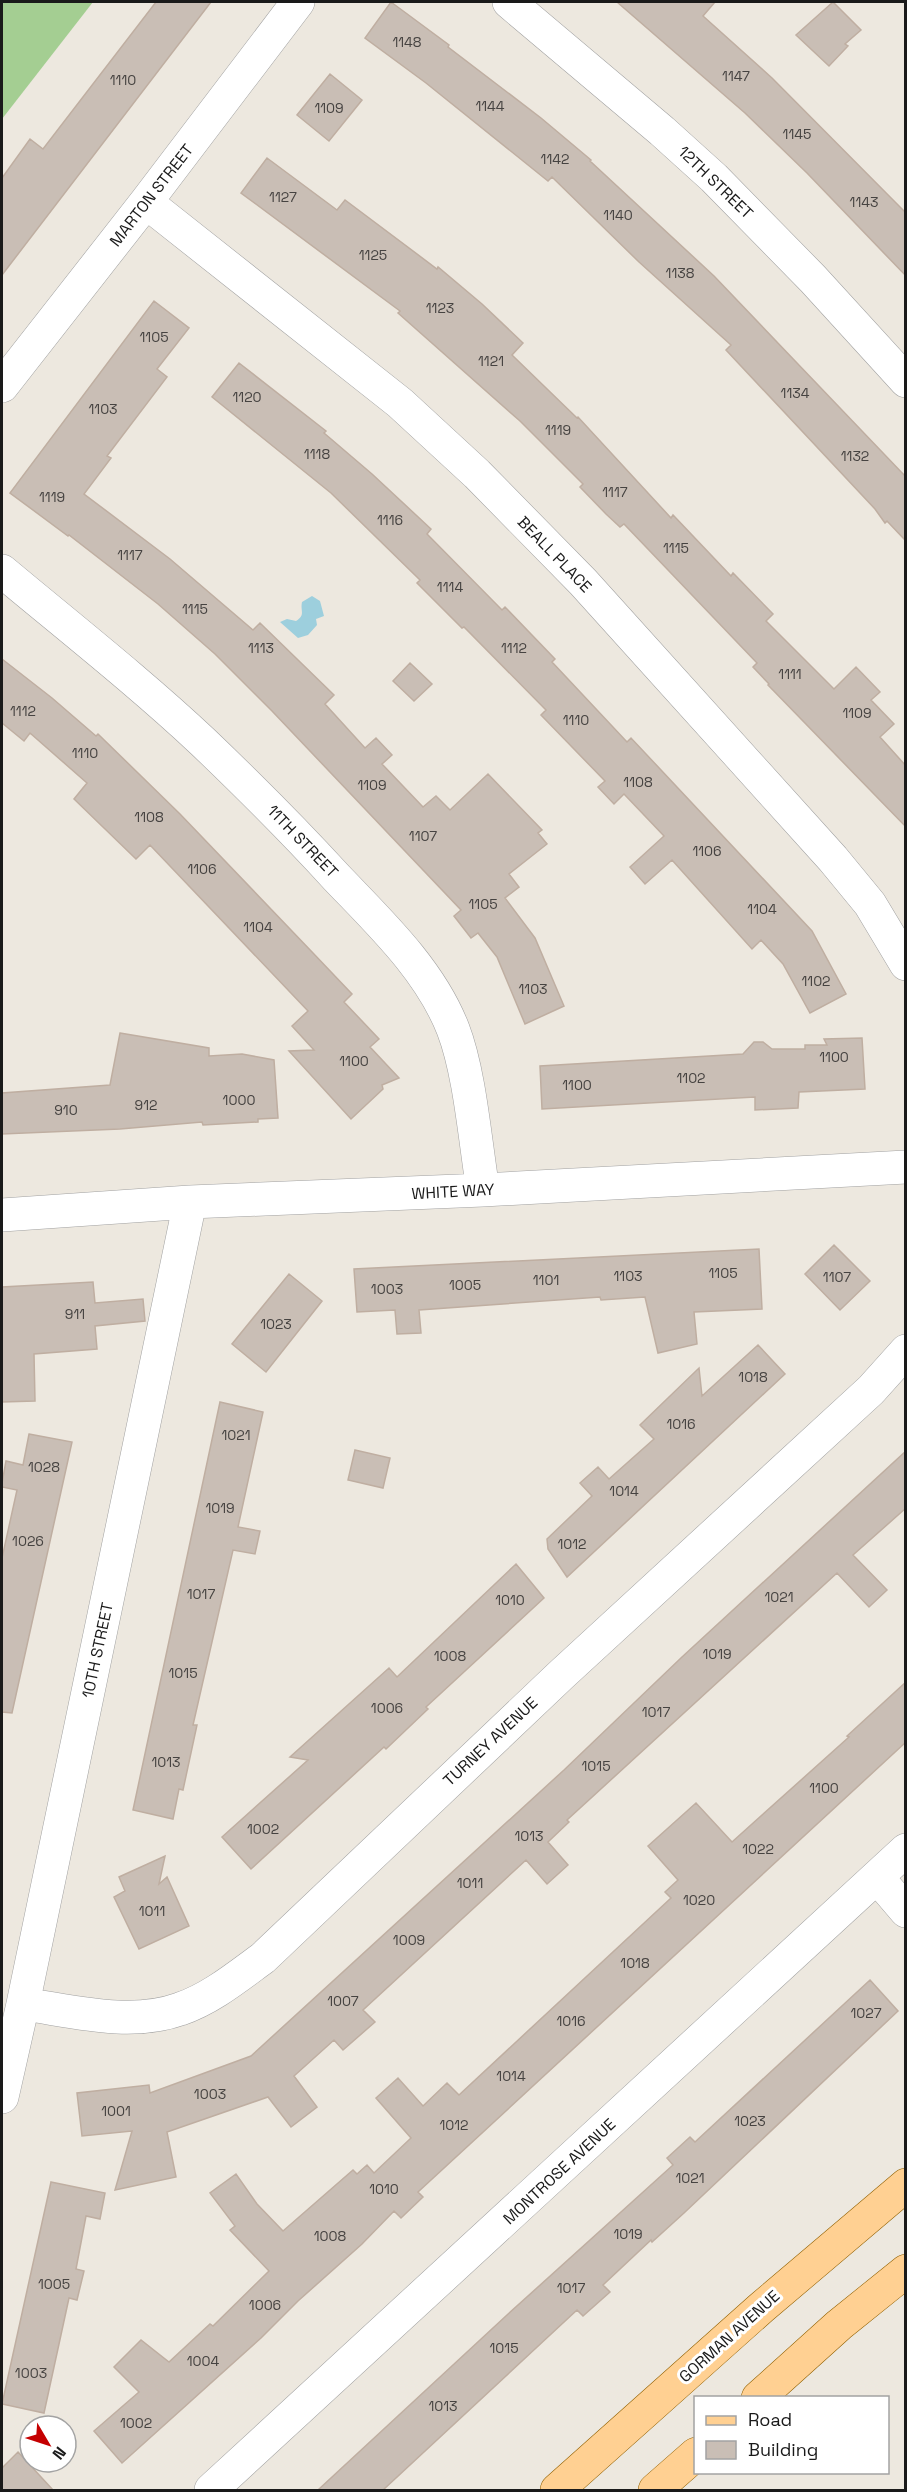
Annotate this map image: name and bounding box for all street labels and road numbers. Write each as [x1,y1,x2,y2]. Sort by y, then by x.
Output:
street label: MARTON STREET [105,140,198,251]
street label: 12TH STREET [674,141,758,223]
street label: BEALL PLACE [513,512,596,597]
street label: 11TH STREET [263,800,343,882]
street label: WHITE WAY [411,1179,495,1204]
street label: 10TH STREET [77,1600,118,1700]
street label: TURNEY AVENUE [439,1692,542,1791]
street label: MONTROSE AVENUE [499,2114,620,2229]
street label: GORMAN AVENUE [675,2286,784,2387]

